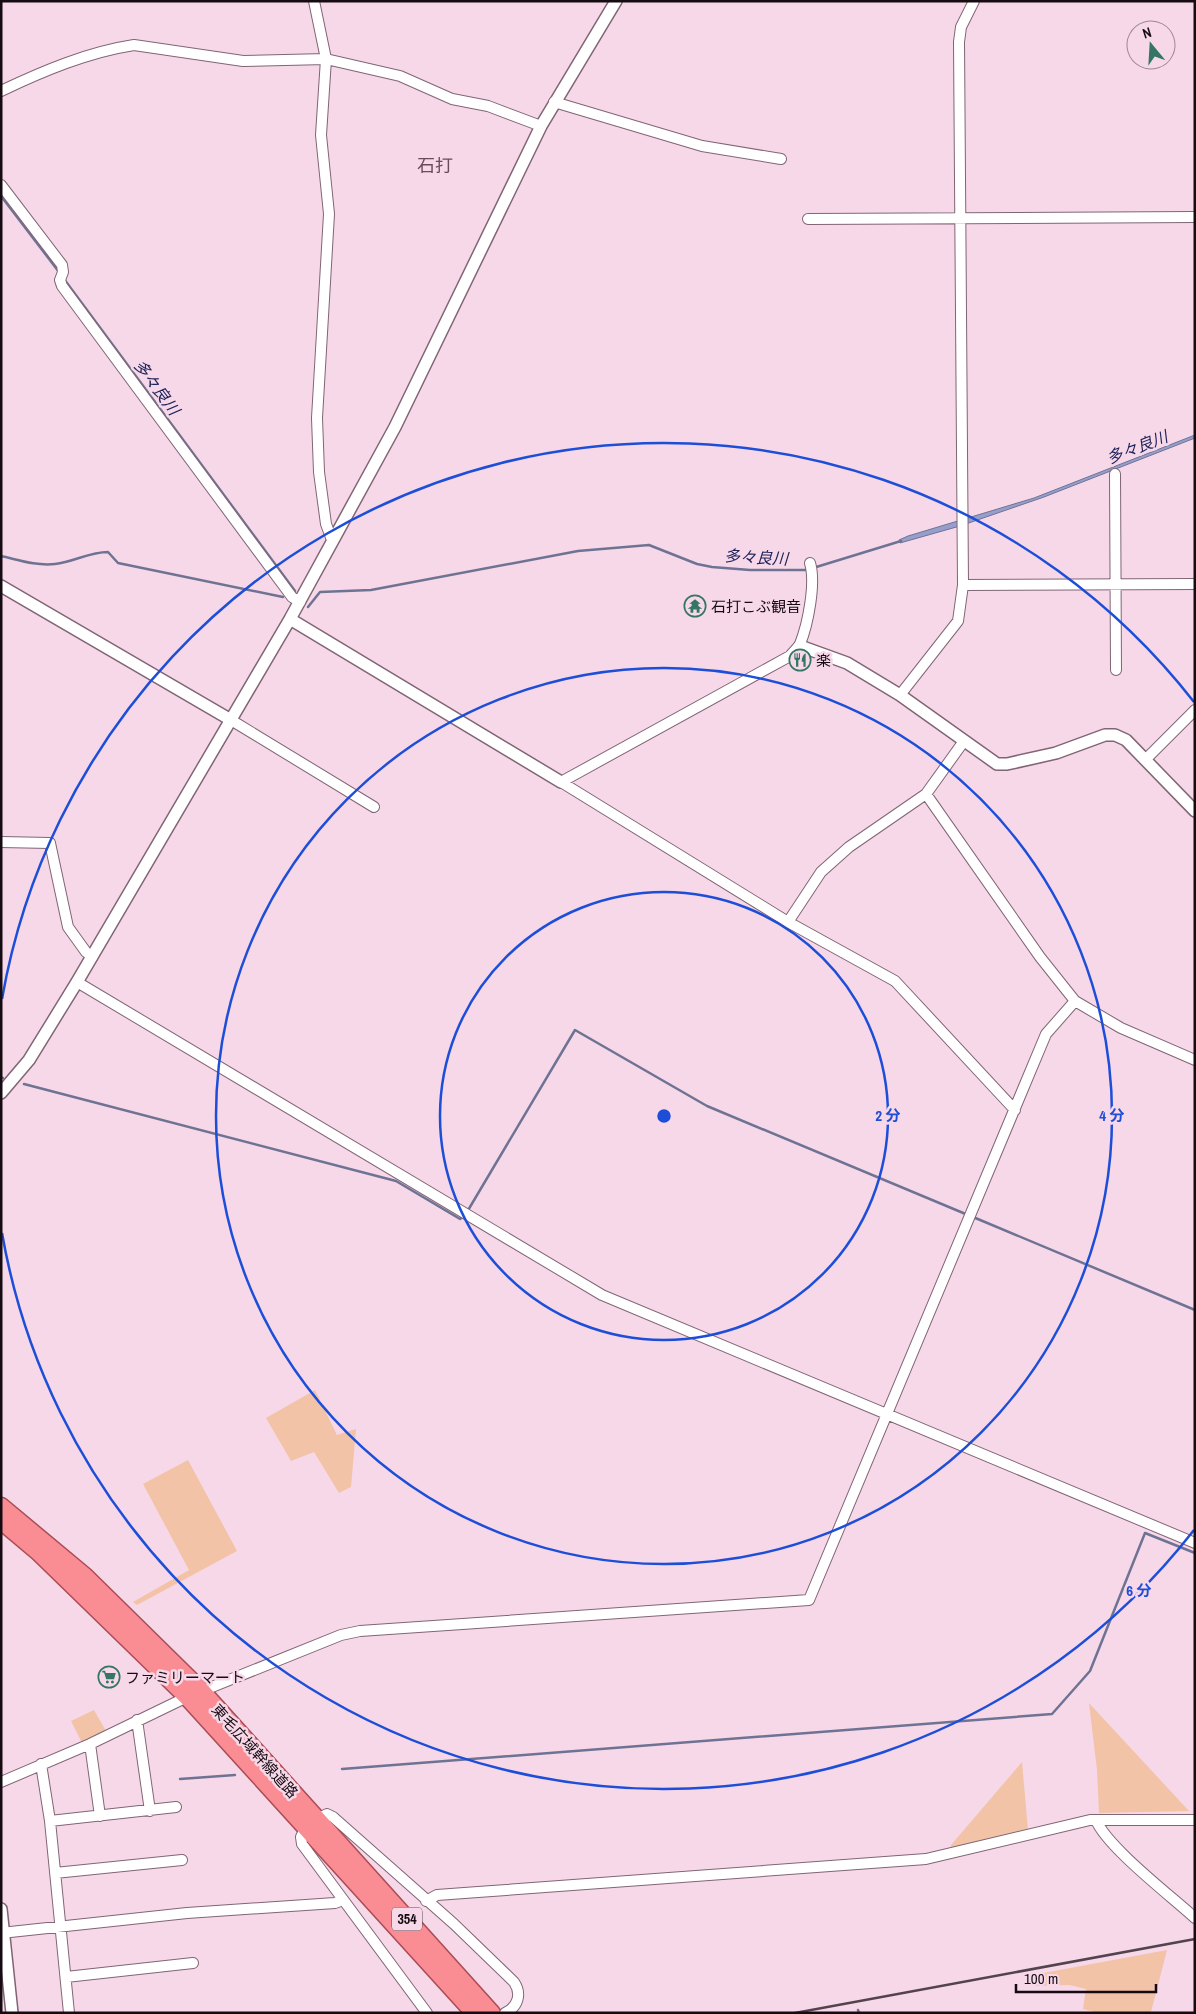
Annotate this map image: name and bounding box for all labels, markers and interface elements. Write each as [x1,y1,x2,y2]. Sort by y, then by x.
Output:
north arrow [1126,20,1176,70]
text: N [1140,23,1154,42]
district label: 石打 [417,153,453,178]
water label: 多々良川 [129,355,186,421]
water label: 多々良川 [1103,425,1173,469]
water label: 多々良川 [723,544,791,570]
temple icon: 石打こぶ観音 [683,594,707,618]
place label: 石打こぶ観音 [711,596,801,617]
restaurant icon: 楽 [788,648,812,672]
place label: 楽 [816,650,831,671]
text: 2 分 [875,1105,901,1126]
text: 4 分 [1099,1105,1125,1126]
centre of rings [655,1107,673,1125]
text: 6 分 [1126,1580,1152,1601]
supermarket icon: ファミリーマート [97,1665,121,1689]
place label: ファミリーマート [125,1667,245,1688]
street label: 東毛広域幹線道路 [207,1699,303,1803]
road number: 354 [392,1908,422,1930]
scale bar [1016,1962,1156,1994]
text: 100 m [1024,1968,1058,1989]

